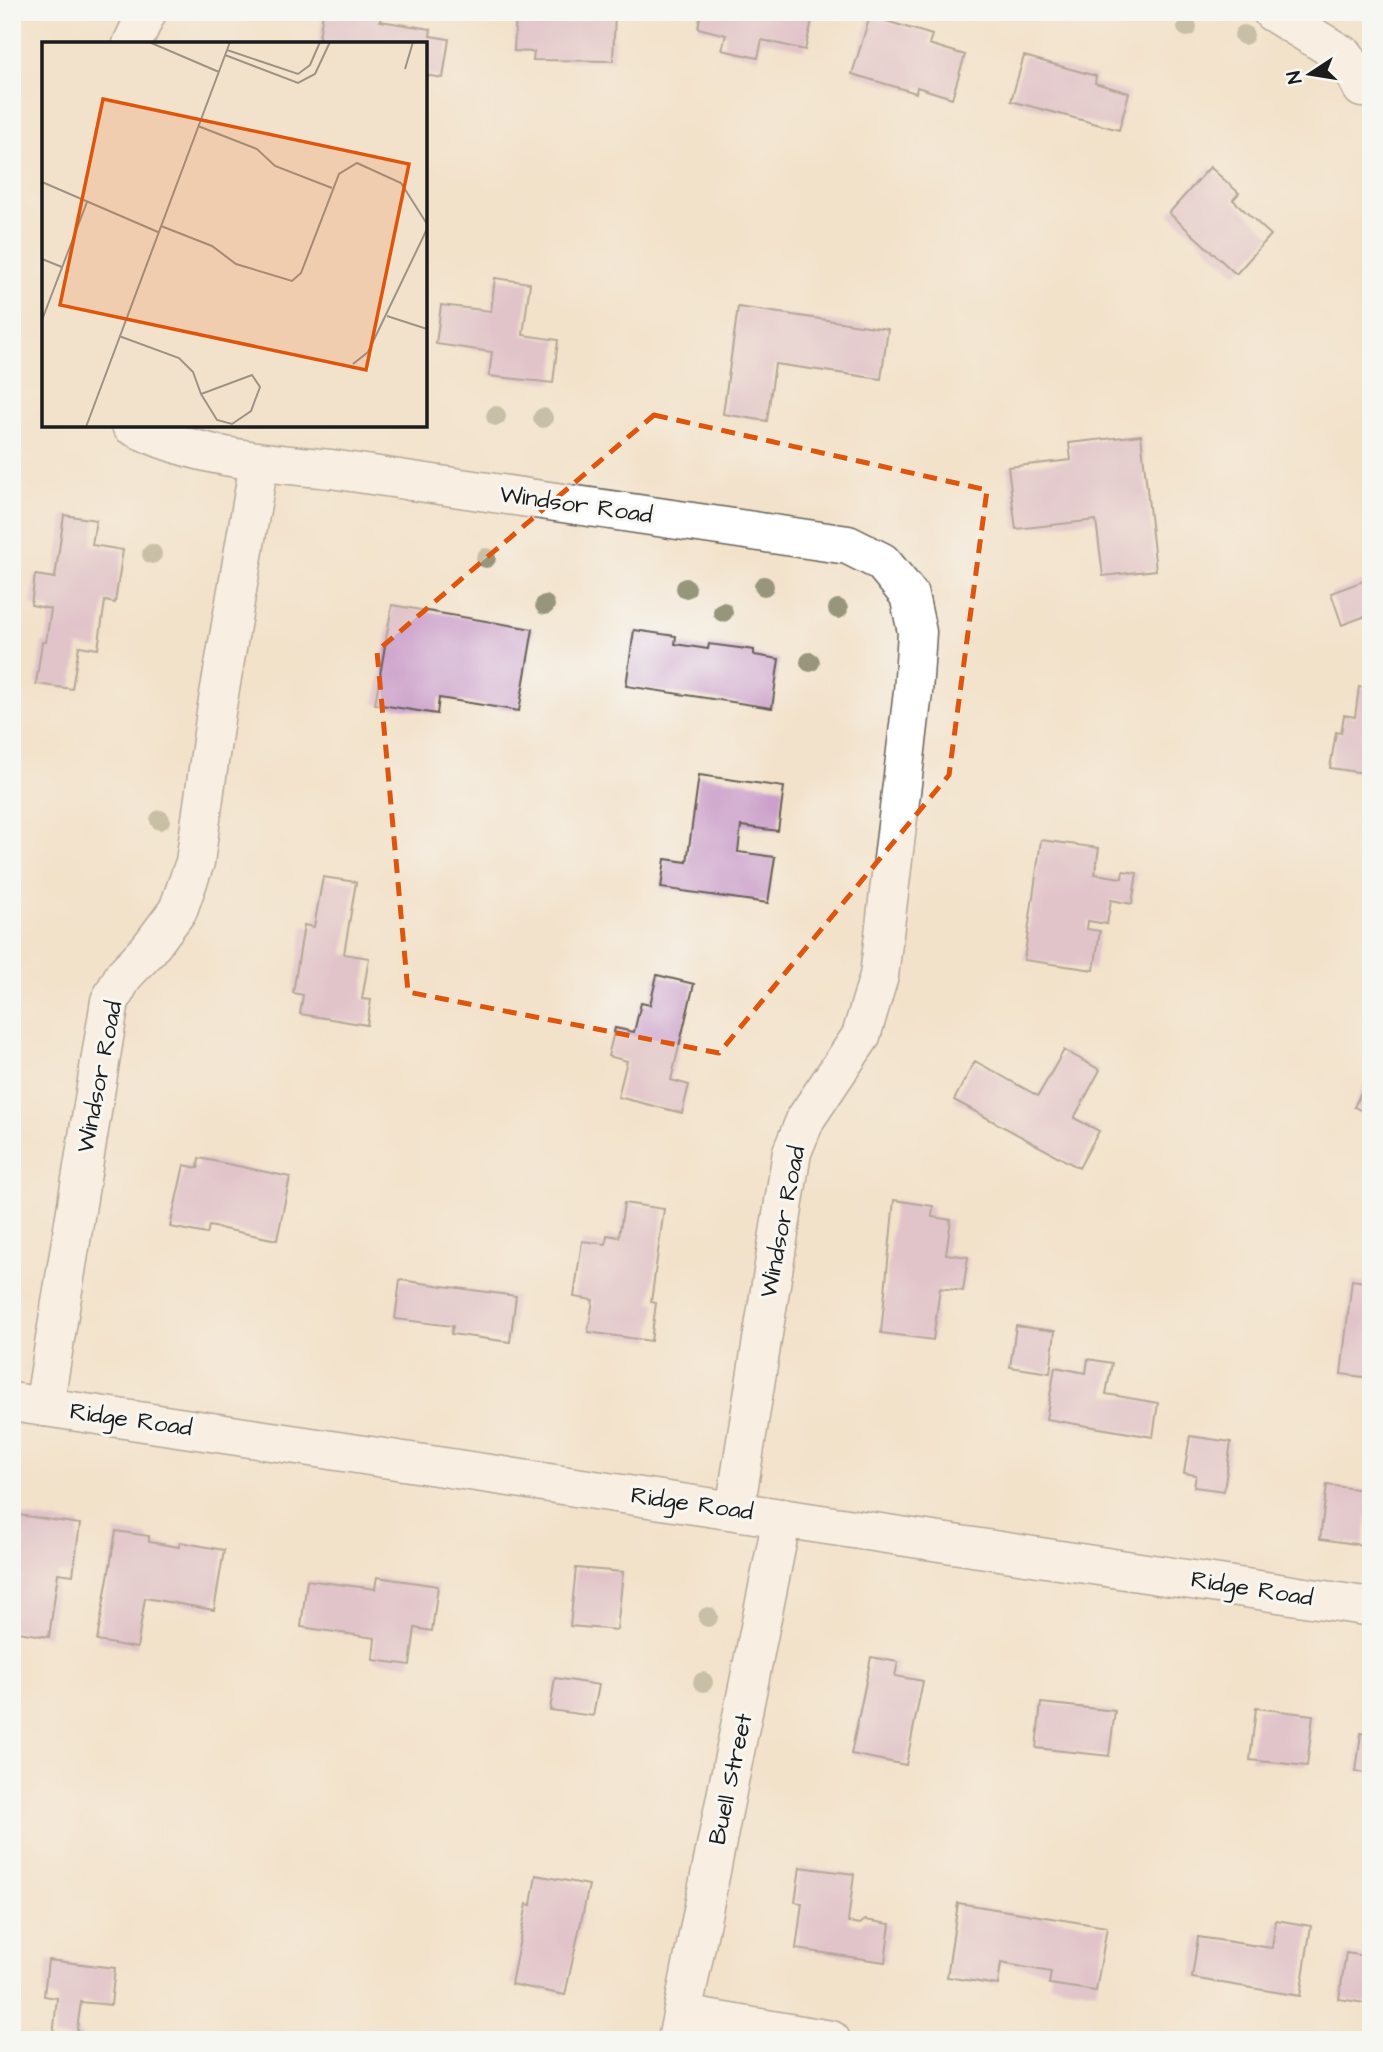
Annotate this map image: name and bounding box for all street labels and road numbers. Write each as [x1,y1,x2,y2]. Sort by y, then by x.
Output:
street label: Windsor Road [497,477,655,533]
street label: Windsor Road [69,998,131,1156]
street label: Windsor Road [752,1143,814,1301]
street label: Ridge Road [68,1395,194,1446]
street label: Ridge Road [629,1479,755,1530]
street label: Ridge Road [1188,1563,1315,1616]
street label: Buell Street [700,1710,762,1848]

